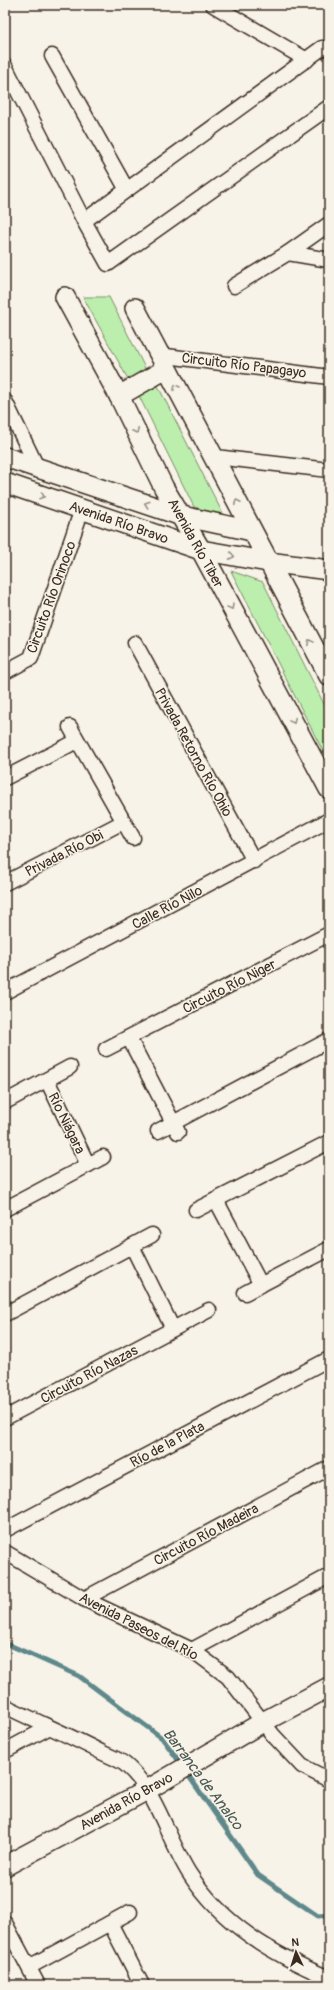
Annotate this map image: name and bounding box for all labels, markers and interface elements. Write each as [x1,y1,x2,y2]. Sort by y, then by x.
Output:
street label: Circuito Río Papagayo [181,349,308,382]
one-way arrow [174,384,181,391]
one-way arrow [131,426,139,434]
one-way arrow [38,491,45,499]
street label: Avenida Río Tiber [164,496,227,591]
street label: Avenida Río Bravo [67,498,171,548]
one-way arrow [234,499,242,506]
one-way arrow [143,501,150,509]
street label: Circuito Río Orinoco [23,538,80,656]
one-way arrow [229,551,235,560]
one-way arrow [227,602,234,610]
one-way arrow [308,639,315,646]
street label: Privada Retorno Río Ohio [151,685,236,820]
one-way arrow [288,717,296,724]
street label: Privada Río Obi [22,826,107,880]
street label: Calle Río Nilo [129,882,206,933]
street label: Circuito Río Niger [180,956,279,1017]
street label: Río Niágara [44,1090,89,1157]
street label: Circuito Río Nazas [38,1341,141,1407]
street label: Río de la Plata [127,1418,207,1471]
street label: Circuito Río Madeira [151,1500,261,1569]
street label: Avenida Paseos del Río [76,1589,202,1664]
water label: Barranca de Analco [158,1725,247,1834]
street label: Avenida Río Bravo [77,1769,176,1834]
north arrow [276,1932,316,1972]
text: N [291,1936,300,1949]

